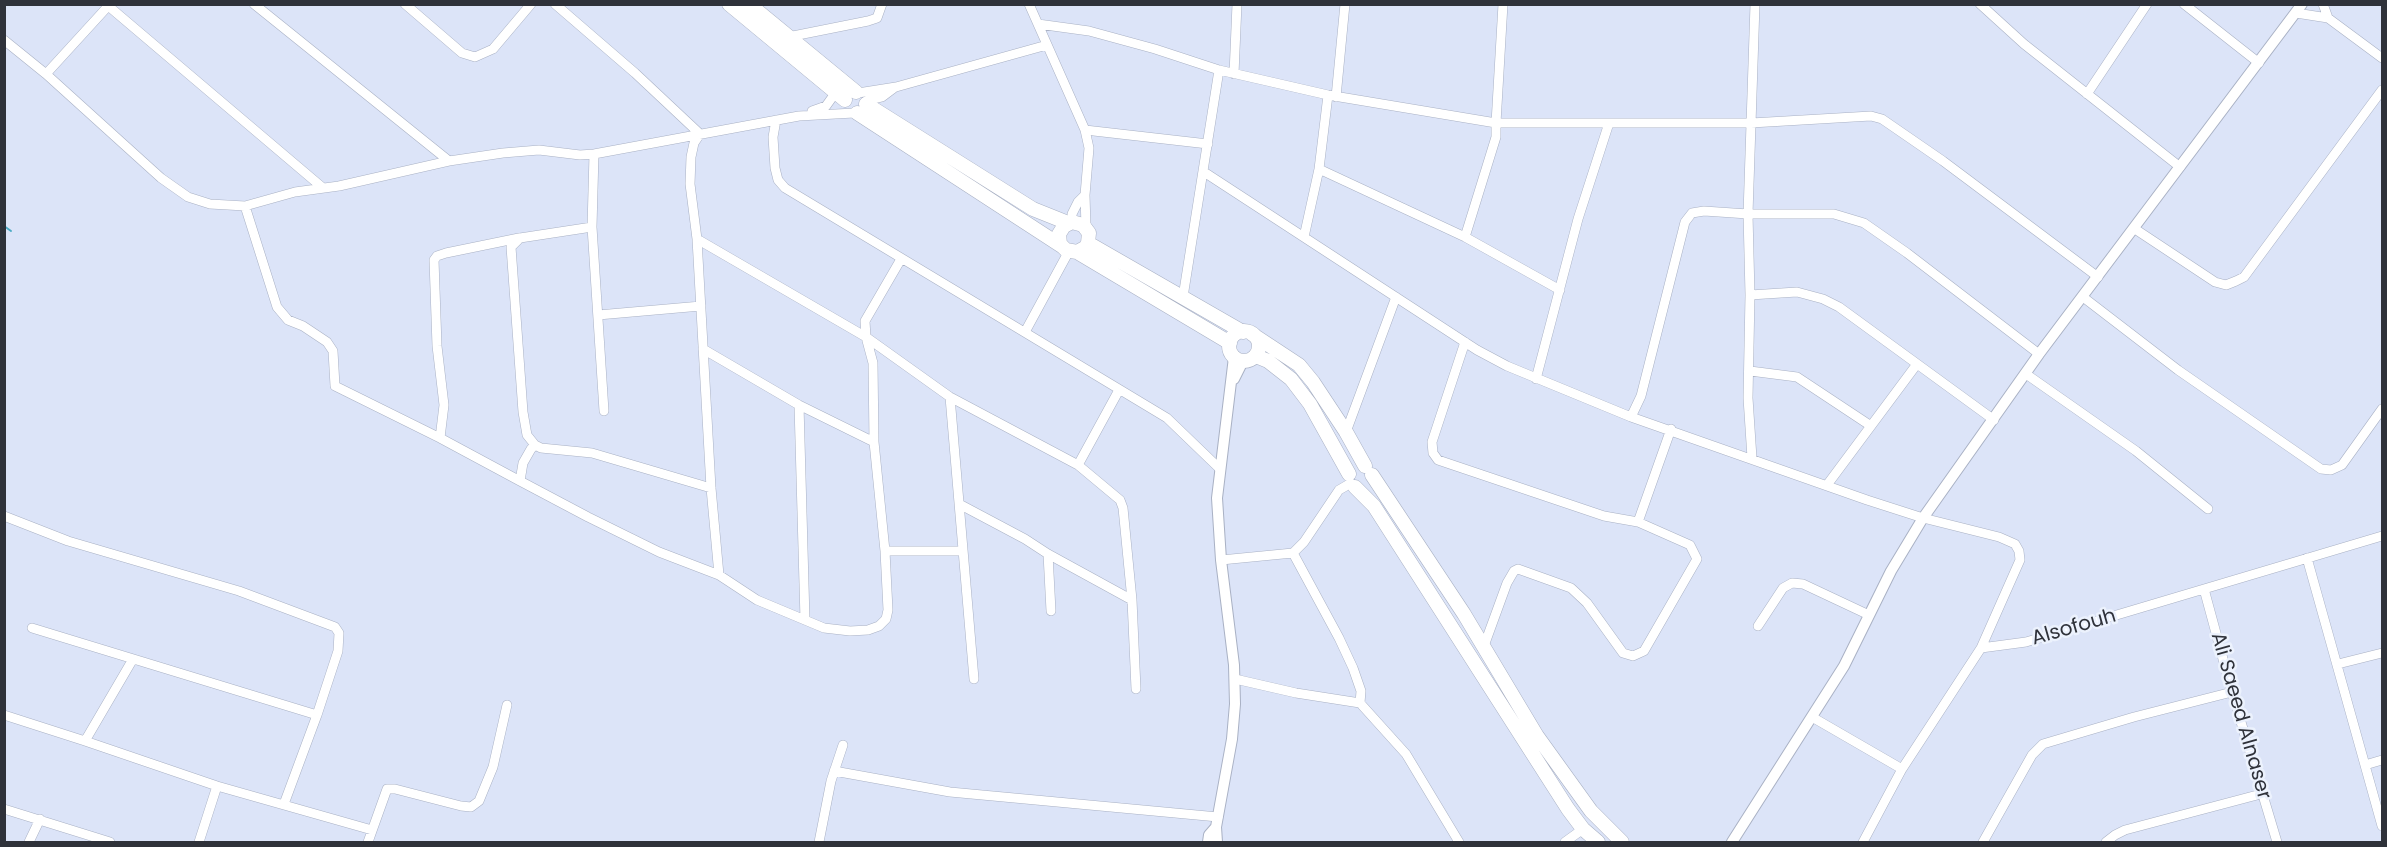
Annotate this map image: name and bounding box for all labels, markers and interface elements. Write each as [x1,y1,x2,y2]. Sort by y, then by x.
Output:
street label: Alsofouh [2029,605,2119,651]
street label: Ali Saeed Alnaser [2205,630,2275,802]

